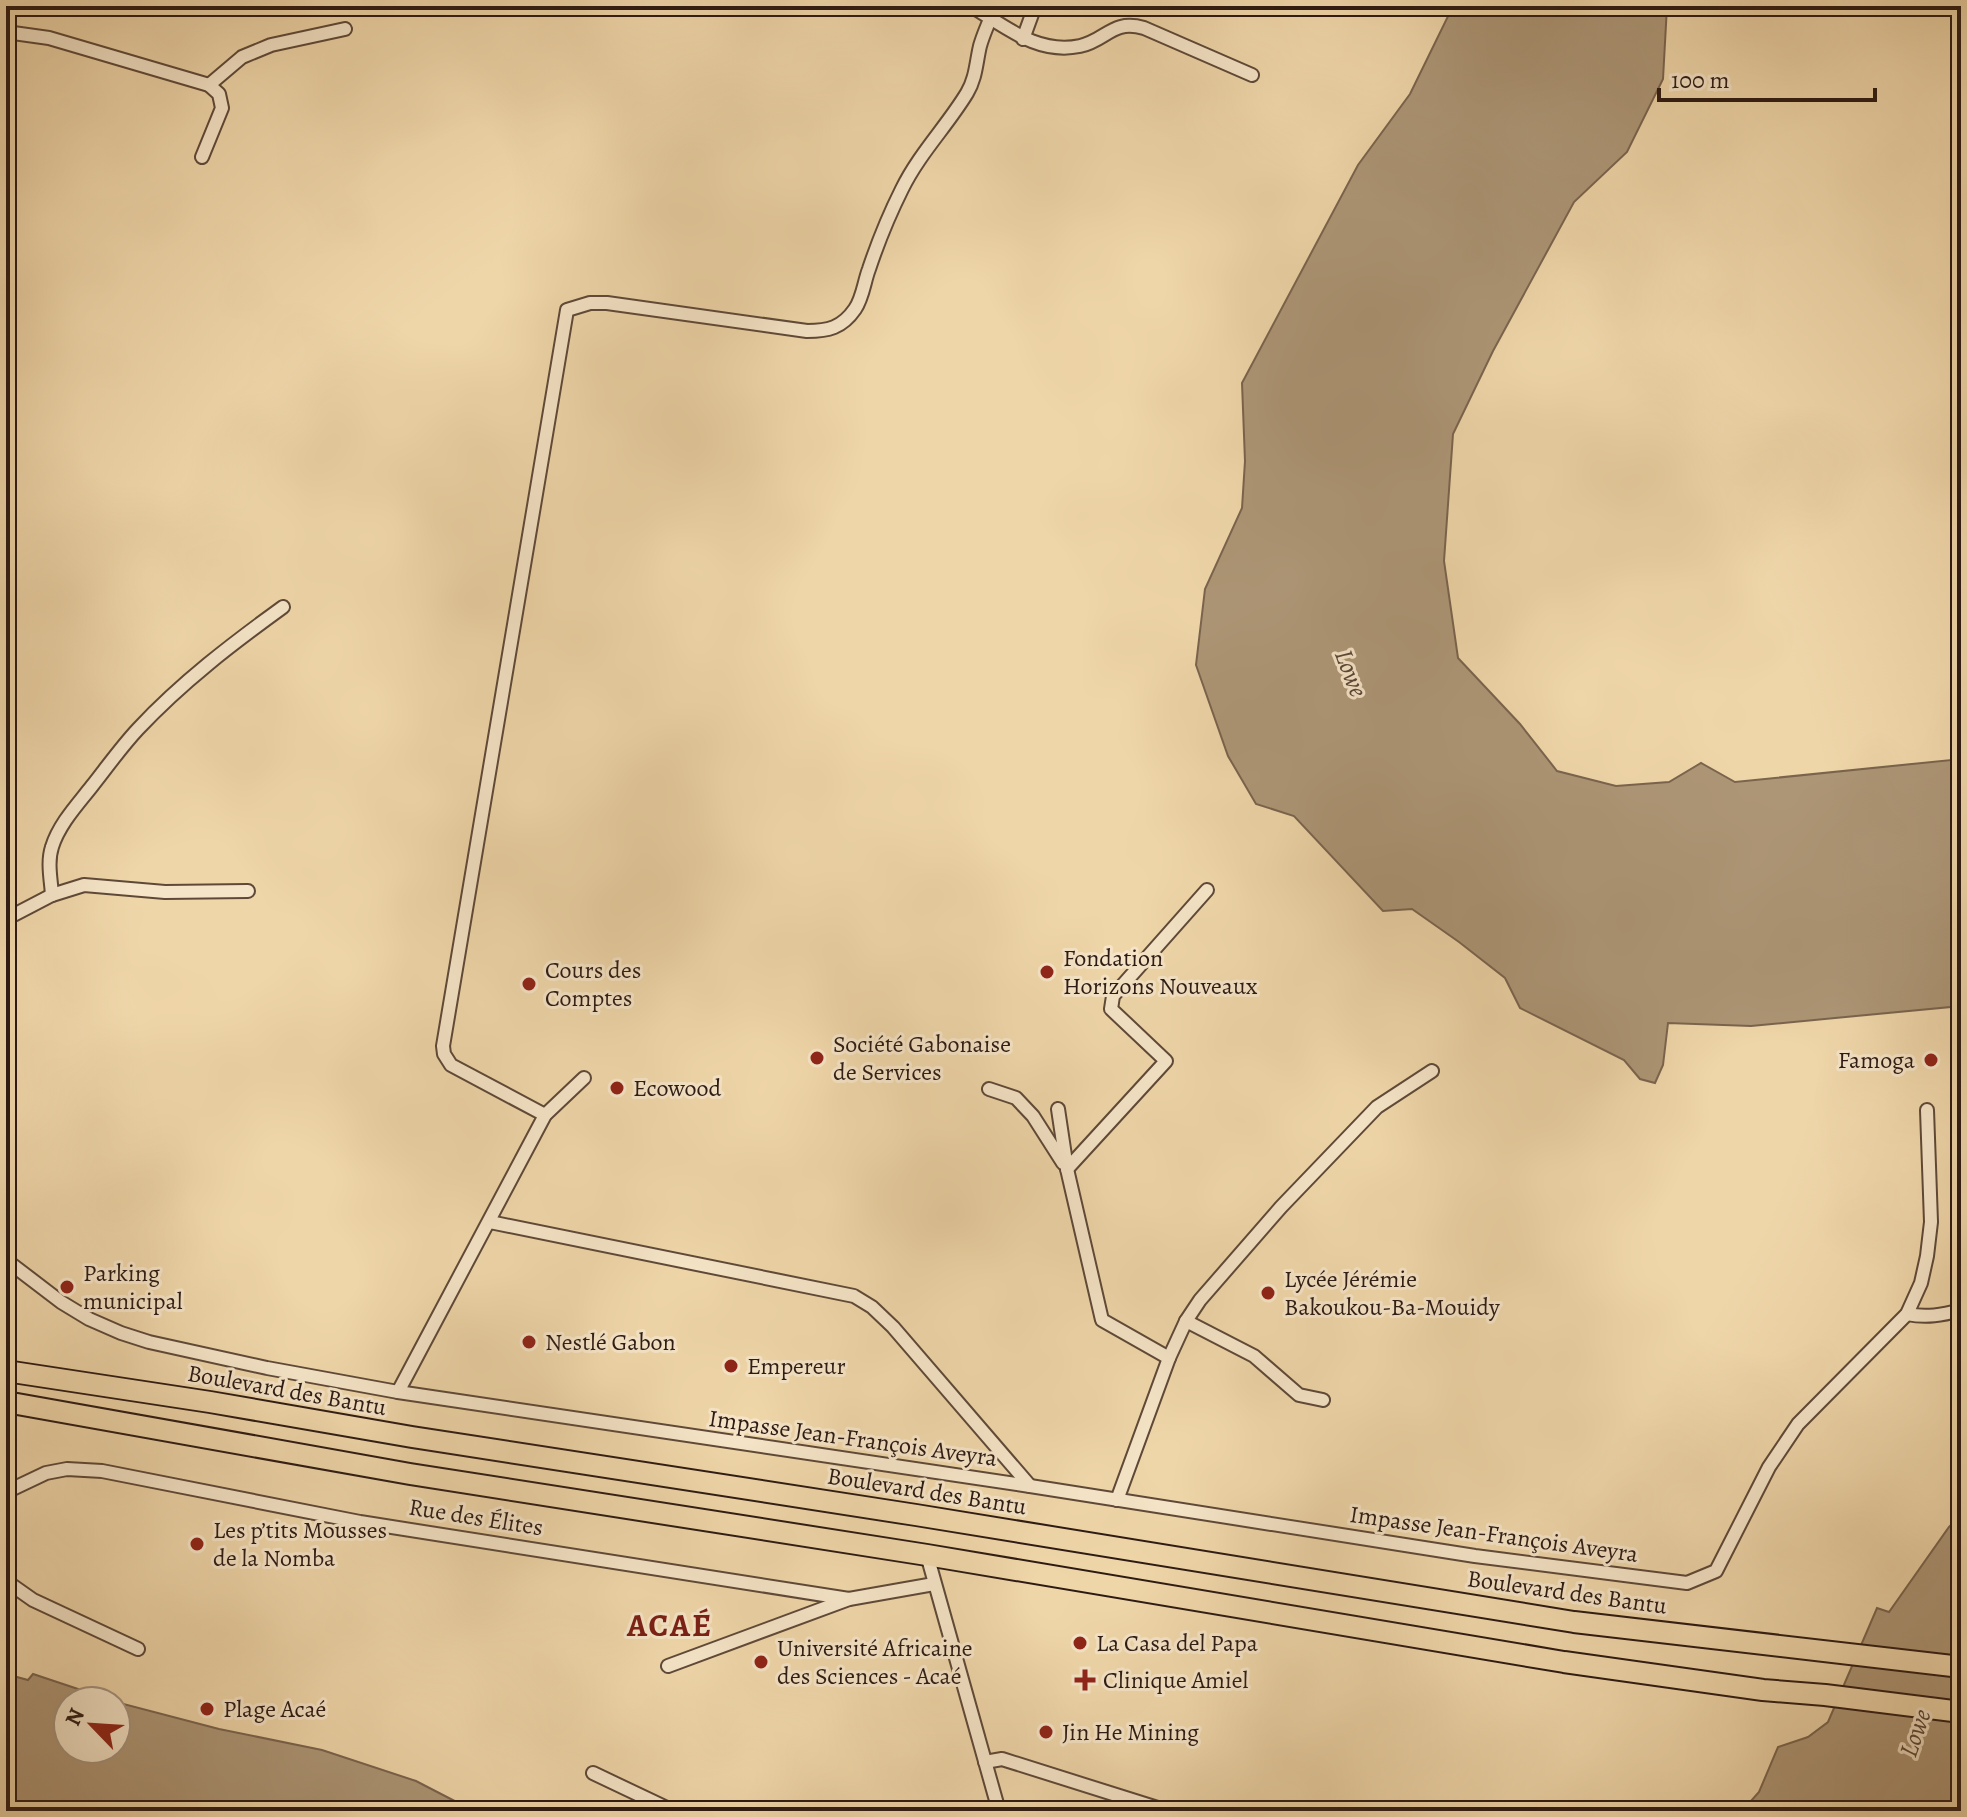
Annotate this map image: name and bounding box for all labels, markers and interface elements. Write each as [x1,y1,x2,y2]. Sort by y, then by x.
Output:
scale bar [1659,52,1875,102]
text: 100 m [1671,64,1730,96]
water label: Lowe [1326,644,1376,702]
place label: Fondation Horizons Nouveaux [1063,942,1258,1002]
place label: Cours des Comptes [545,954,641,1014]
marker: Fondation Horizons Nouveaux [1038,963,1056,981]
marker: Cours des Comptes [520,975,538,993]
place label: Société Gabonaise de Services [833,1028,1011,1088]
place label: Famoga [1838,1044,1916,1076]
marker: Société Gabonaise de Services [808,1049,826,1067]
marker: Famoga [1922,1051,1940,1069]
place label: Ecowood [633,1072,721,1104]
marker: Ecowood [608,1079,626,1097]
place label: Parking municipal [83,1257,183,1317]
place label: Lycée Jérémie Bakoukou-Ba-Mouidy [1284,1263,1500,1323]
marker: Parking municipal [58,1278,76,1296]
marker: Lycée Jérémie Bakoukou-Ba-Mouidy [1259,1284,1277,1302]
place label: Nestlé Gabon [545,1326,676,1358]
marker: Nestlé Gabon [520,1333,538,1351]
place label: Empereur [747,1350,846,1382]
street label: Boulevard des Bantu [185,1357,389,1423]
marker: Empereur [722,1357,740,1375]
street label: Impasse Jean-François Aveyra [707,1402,1000,1474]
street label: Boulevard des Bantu [825,1459,1029,1523]
street label: Rue des Élites [407,1491,545,1543]
street label: Impasse Jean-François Aveyra [1348,1498,1641,1570]
place label: Les p’tits Mousses de la Nomba [213,1514,387,1574]
marker: Les p’tits Mousses de la Nomba [188,1535,206,1553]
street label: Boulevard des Bantu [1465,1562,1669,1622]
district label: ACAÉ [626,1603,713,1647]
place label: La Casa del Papa [1096,1627,1259,1659]
place label: Université Africaine des Sciences - Acaé [777,1632,973,1692]
marker: La Casa del Papa [1071,1634,1089,1652]
marker: Université Africaine des Sciences - Acaé [752,1653,770,1671]
place label: Clinique Amiel [1103,1664,1248,1696]
marker: Clinique Amiel [1074,1669,1096,1691]
north arrow [52,1685,132,1765]
place label: Plage Acaé [223,1693,326,1725]
marker: Plage Acaé [198,1700,216,1718]
text: N [58,1703,92,1731]
water label: Lowe [1891,1704,1939,1762]
place label: Jin He Mining [1062,1716,1199,1748]
marker: Jin He Mining [1037,1723,1055,1741]

